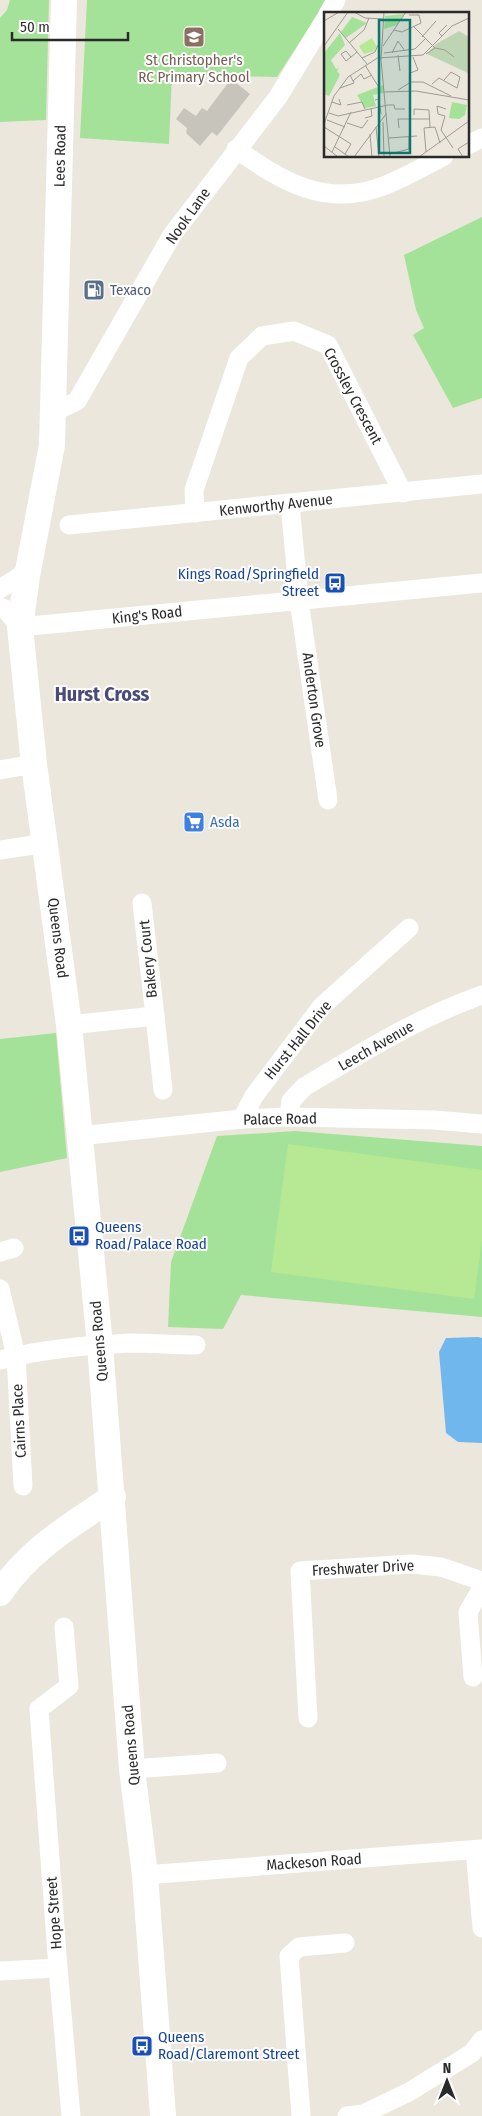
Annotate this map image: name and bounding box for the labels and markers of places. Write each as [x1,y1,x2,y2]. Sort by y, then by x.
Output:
school or university icon: St Christopher's RC Primary School [182,25,206,49]
place label: St Christopher's RC Primary School [138,51,250,86]
fuel station icon: Texaco [82,278,106,302]
place label: Texaco [110,281,151,299]
place label: Kings Road/Springfield Street [178,565,319,600]
bus stop icon: Kings Road/Springfield Street [323,571,347,595]
supermarket icon: Asda [182,810,206,834]
place label: Asda [210,813,240,831]
place label: Queens Road/Palace Road [95,1218,207,1253]
bus stop icon: Queens Road/Palace Road [67,1224,91,1248]
place label: Queens Road/Claremont Street [158,2028,299,2063]
bus stop icon: Queens Road/Claremont Street [130,2034,154,2058]

